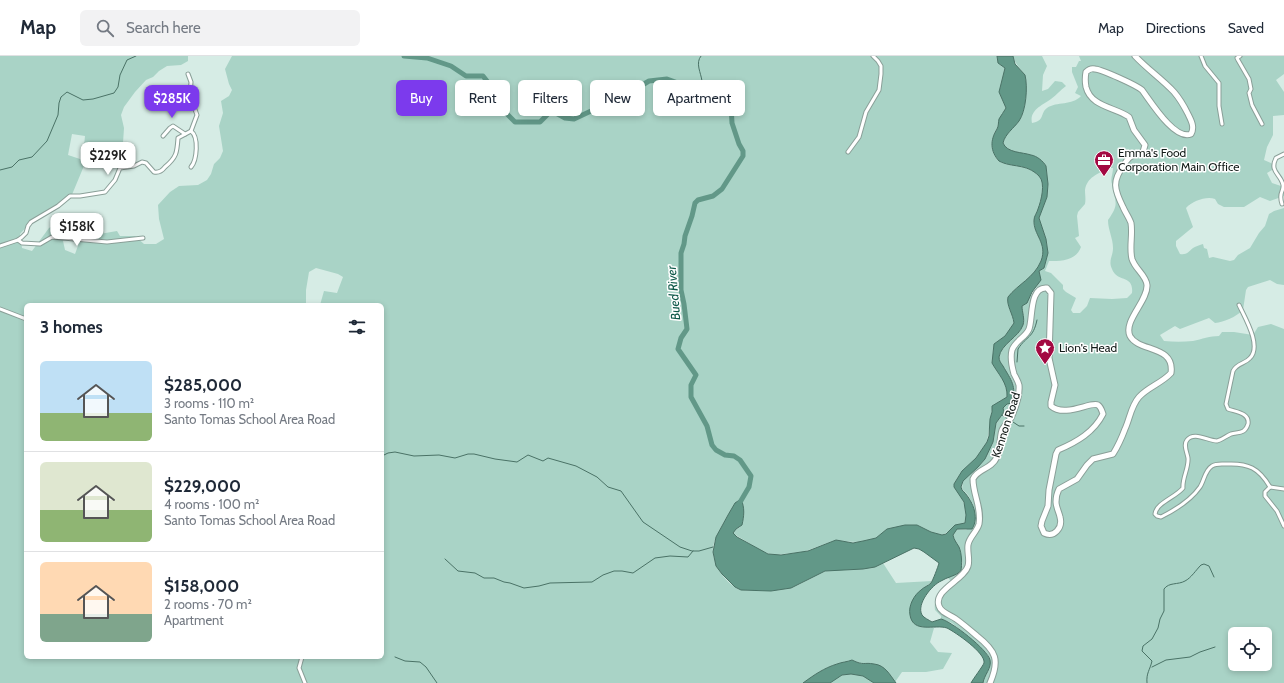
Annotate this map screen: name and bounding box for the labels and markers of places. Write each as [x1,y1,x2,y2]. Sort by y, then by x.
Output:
pin: $285K [144,85,200,119]
pin: $229K [80,142,136,176]
place label: Emma's Food Corporation Main Office [1118,145,1239,174]
office icon: Emma's Food Corporation Main Office [1093,149,1115,177]
pin: $158K [49,213,105,247]
place icon: Lion's Head [1034,337,1056,365]
place label: Lion's Head [1059,340,1117,355]

